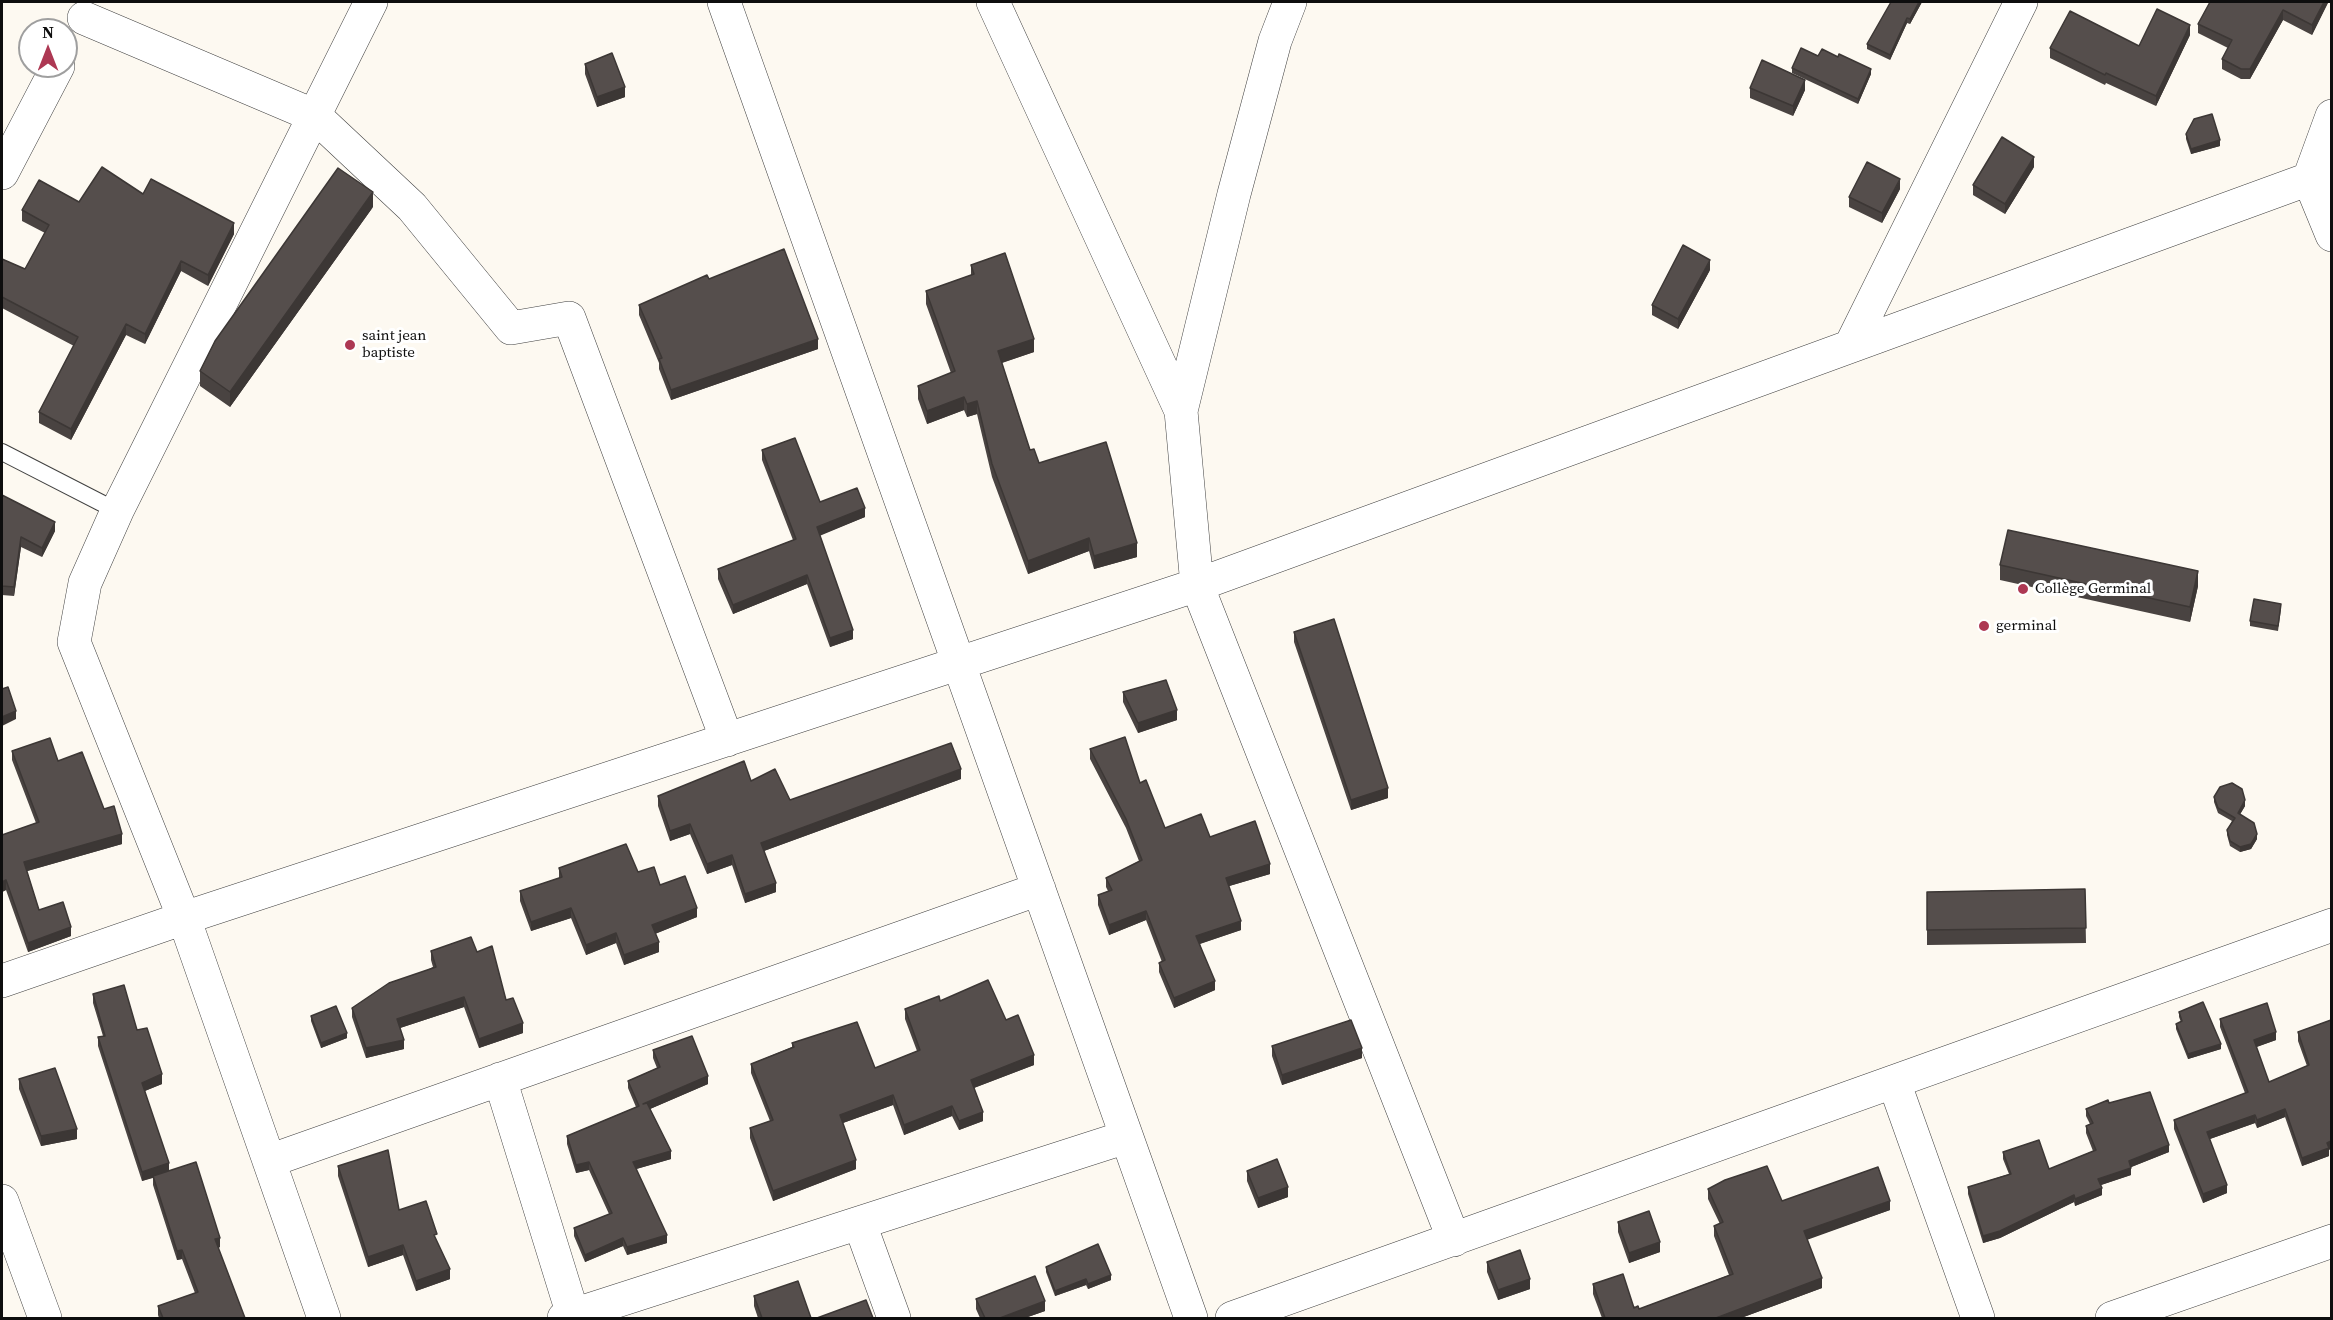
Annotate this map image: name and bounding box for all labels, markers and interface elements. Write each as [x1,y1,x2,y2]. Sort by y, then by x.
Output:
north arrow [18,18,78,78]
text: N [42,21,54,43]
place label: saint jean baptiste [362,327,426,362]
marker: saint jean baptiste [343,338,357,352]
place label: Collège Germinal [2035,580,2151,598]
marker: Collège Germinal [2016,582,2030,596]
place label: germinal [1996,617,2057,635]
marker: germinal [1977,619,1991,633]

